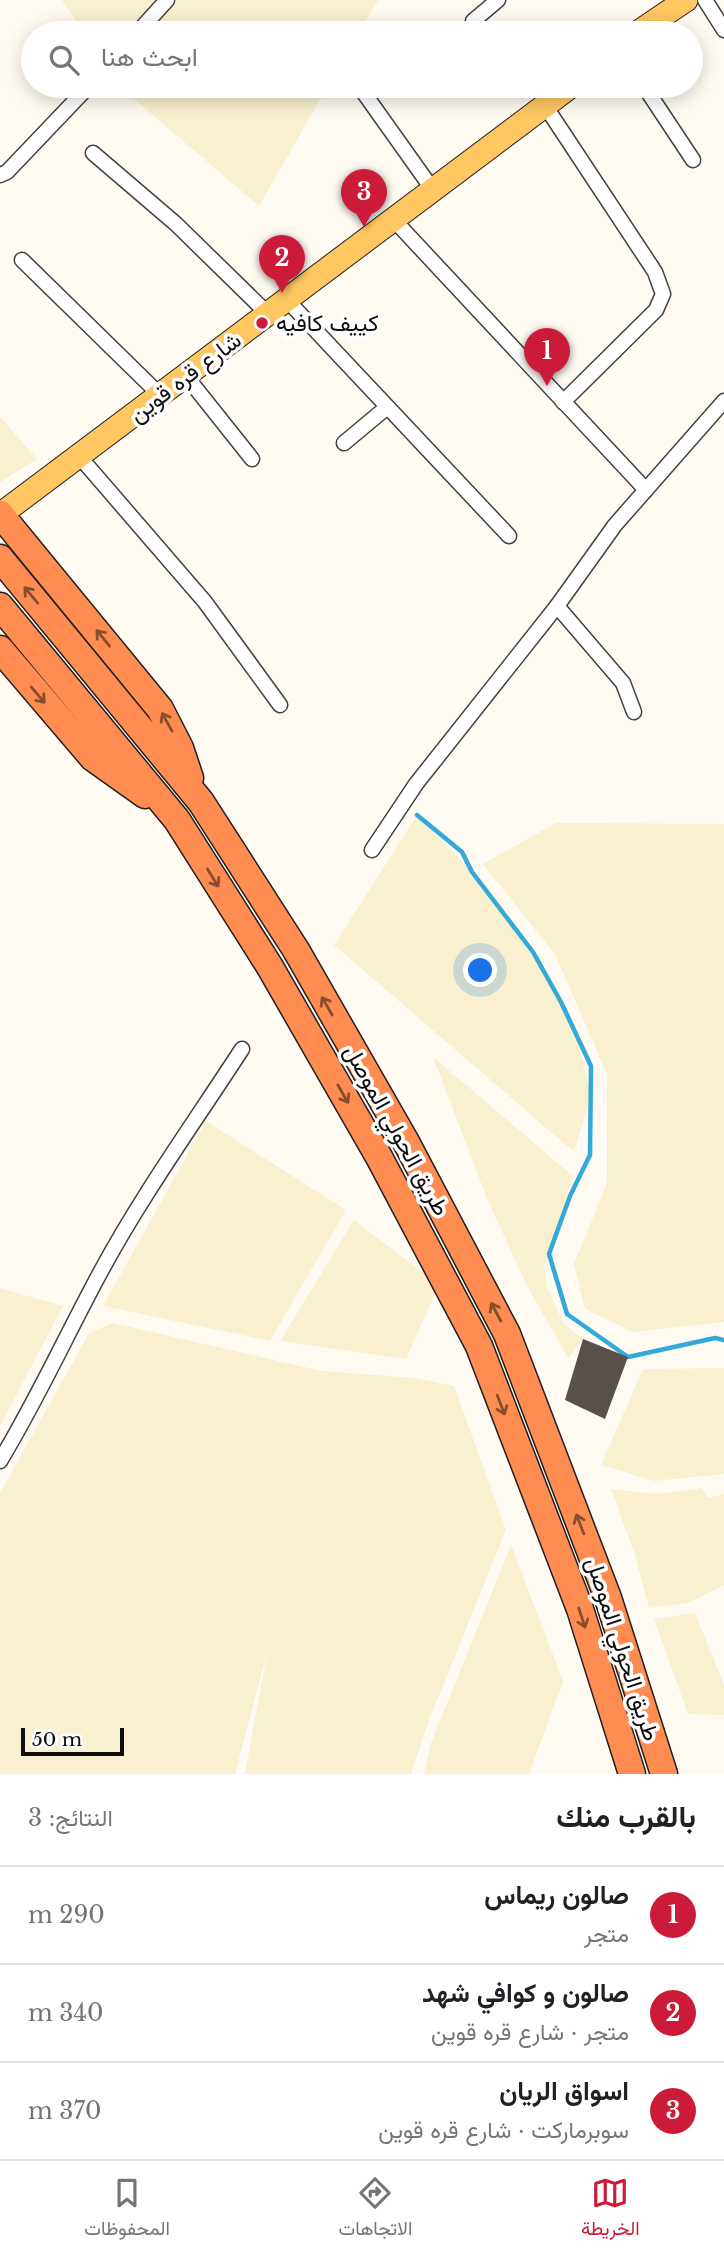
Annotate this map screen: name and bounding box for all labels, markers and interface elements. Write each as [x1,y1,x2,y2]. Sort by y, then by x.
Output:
search box [21,21,703,98]
icon: search [45,41,83,79]
text: ابحث هنا [101,41,198,73]
pin: 3 [341,169,387,227]
pin: 2 [259,235,305,293]
place label: كييف كافيه [276,309,379,337]
marker: كييف كافيه [254,315,270,331]
street label: شارع قره قوين [123,326,248,430]
pin: 1 [524,328,570,386]
one-way arrow [23,587,39,605]
one-way arrow [95,630,110,648]
one-way arrow [30,685,46,703]
one-way arrow [160,712,173,733]
one-way arrow [207,867,221,887]
your location [463,953,497,987]
one-way arrow [320,996,334,1016]
street label: طريق الحولي الموصل [334,1040,456,1223]
one-way arrow [336,1083,350,1103]
one-way arrow [488,1303,502,1323]
one-way arrow [496,1394,509,1416]
one-way arrow [572,1513,585,1535]
street label: طريق الحولي الموصل [575,1554,666,1746]
one-way arrow [577,1606,590,1628]
scale bar [21,1725,124,1757]
text: 50 m [32,1728,82,1751]
text: بالقرب منك [556,1798,696,1835]
text: النتائج: 3 [28,1804,113,1832]
text: صالون ريماس [484,1879,629,1911]
text: 290 m [28,1901,105,1929]
text: 1 [668,1901,678,1929]
text: متجر [584,1920,629,1948]
text: صالون و كوافي شهد [422,1977,629,2009]
text: 340 m [28,1999,103,2027]
text: 2 [666,1999,681,2027]
text: متجر · شارع قره قوين [431,2018,629,2046]
text: اسواق الريان [499,2075,629,2107]
text: 370 m [28,2097,101,2125]
text: 3 [666,2097,680,2125]
text: سوبرماركت · شارع قره قوين [378,2116,629,2144]
tab: المحفوظات [84,2174,170,2245]
tab: الاتجاهات [339,2174,412,2245]
tab: الخريطة [581,2174,640,2245]

